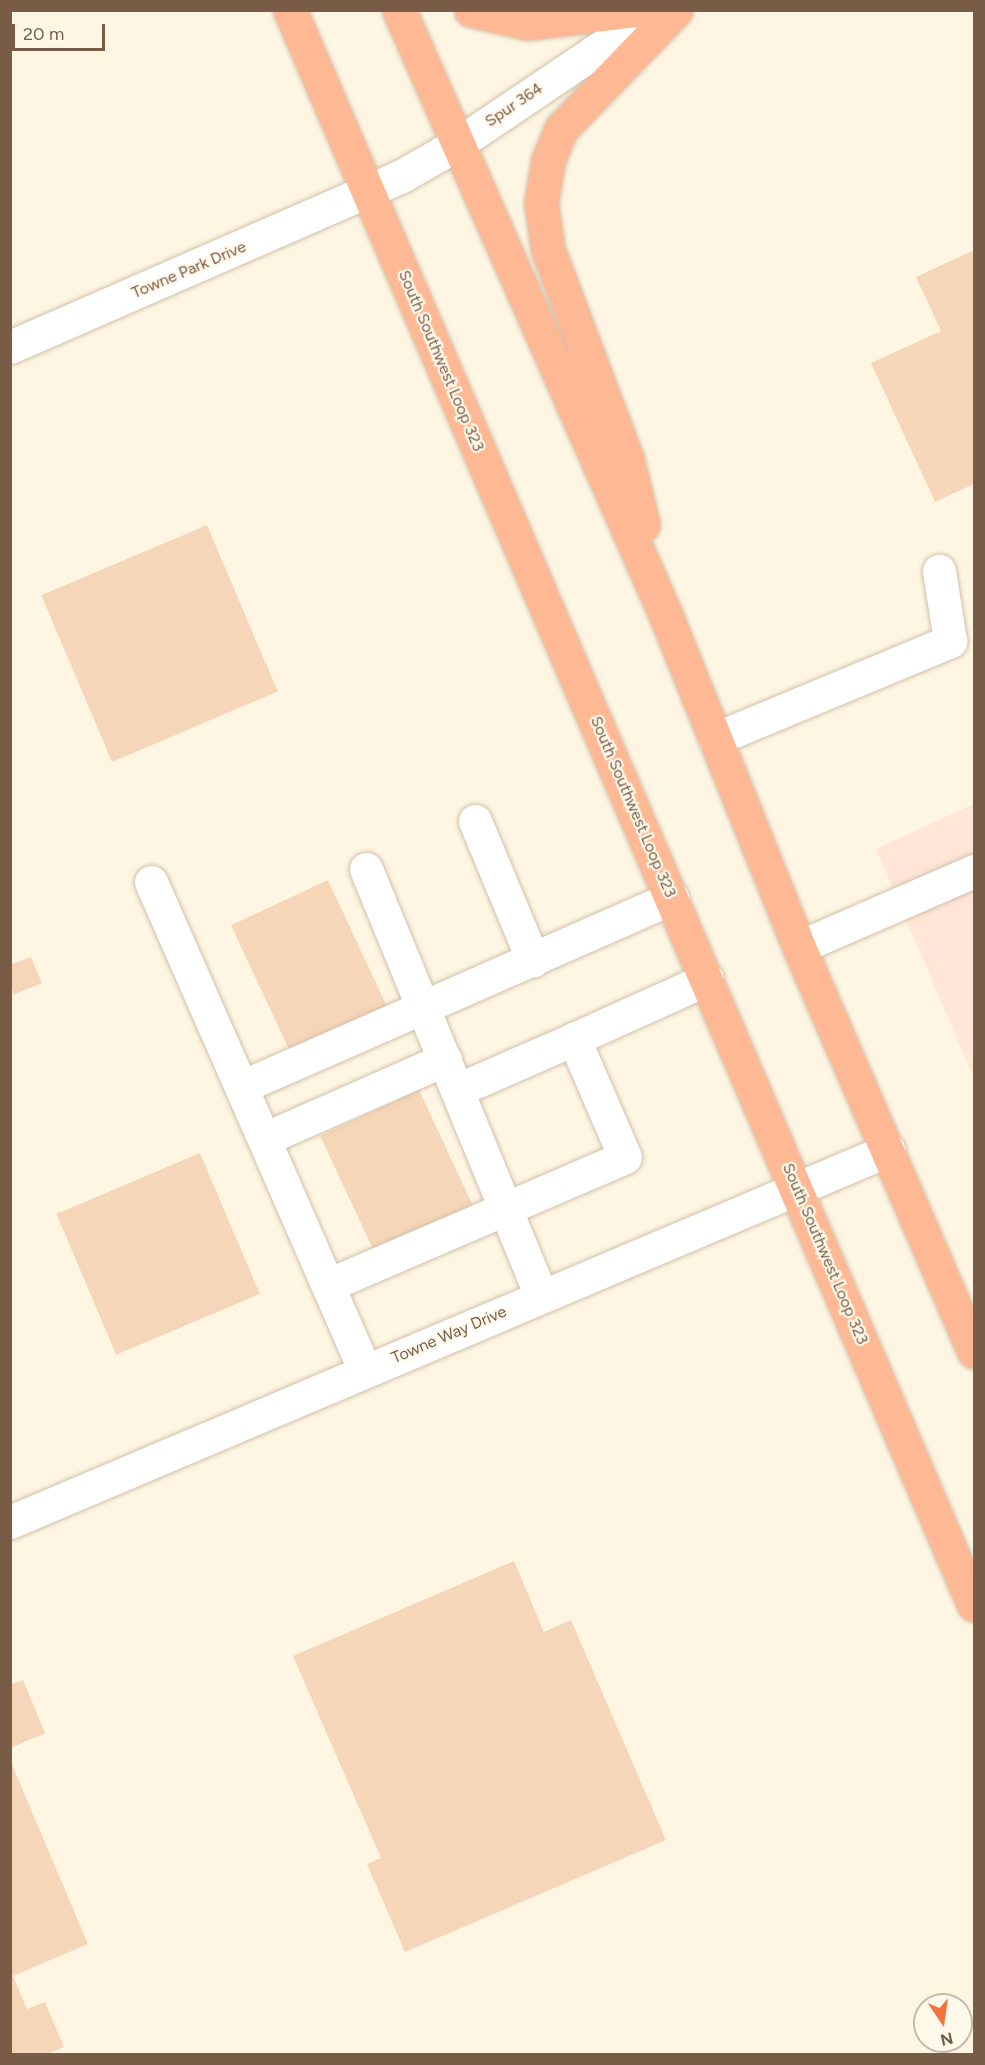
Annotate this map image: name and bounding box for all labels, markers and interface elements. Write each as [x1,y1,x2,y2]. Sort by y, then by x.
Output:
scale bar [15,12,108,50]
text: 20 m [23,23,64,45]
street label: Spur 364 [482,79,546,131]
street label: Towne Park Drive [129,237,249,303]
street label: South Southwest Loop 323 [394,267,488,455]
street label: South Southwest Loop 323 [586,713,680,901]
street label: South Southwest Loop 323 [778,1160,872,1348]
street label: Towne Way Drive [389,1302,509,1368]
north arrow [913,1993,973,2053]
text: N [939,2028,955,2050]

